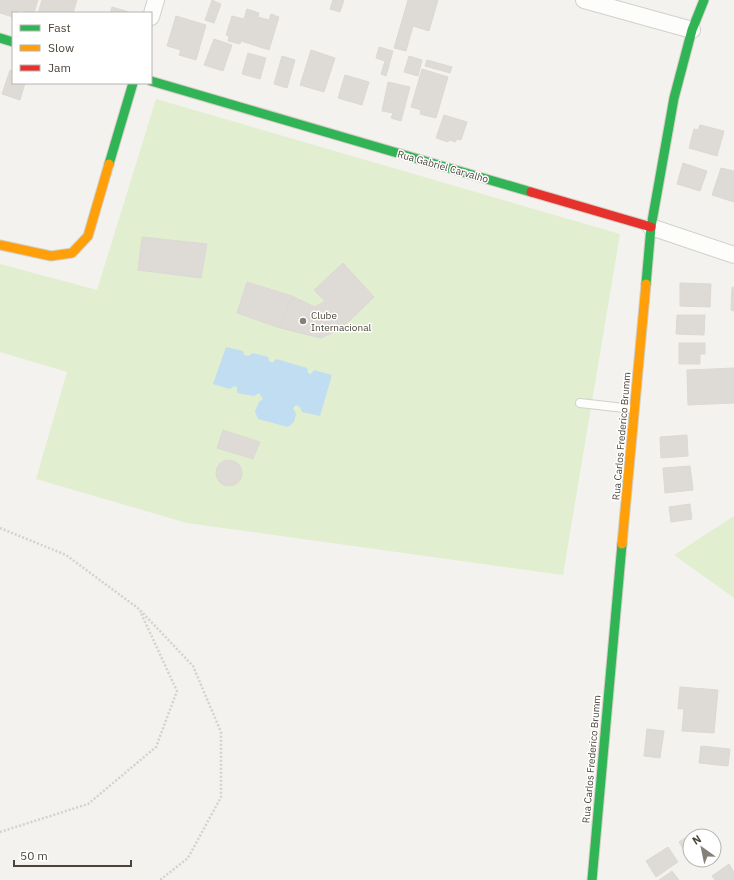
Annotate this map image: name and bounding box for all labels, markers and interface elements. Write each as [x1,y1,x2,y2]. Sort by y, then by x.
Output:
legend [12,12,152,84]
text: Fast [48,20,71,35]
text: Slow [48,40,74,55]
text: Jam [48,60,71,75]
street label: Rua Gabriel Carvalho [396,147,490,186]
place label: Clube Internacional [311,309,371,334]
marker: Clube Internacional [298,316,308,326]
street label: Rua Carlos Frederico Brumm [609,371,634,501]
street label: Rua Carlos Frederico Brumm [579,694,604,824]
north arrow [682,828,722,868]
text: N [689,832,704,848]
scale bar [14,842,131,868]
text: 50 m [20,848,48,863]

